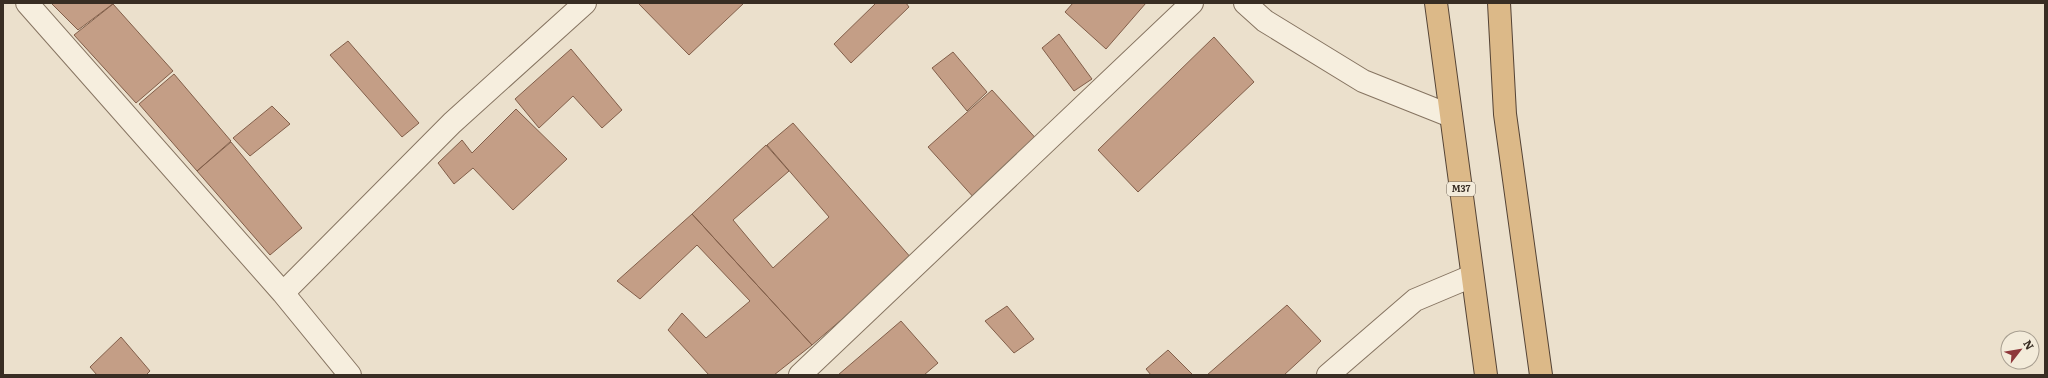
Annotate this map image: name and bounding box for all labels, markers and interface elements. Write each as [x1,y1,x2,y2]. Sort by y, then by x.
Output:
road number: M37 [1447,182,1475,196]
north arrow [2000,330,2040,370]
text: N [2020,336,2039,352]

